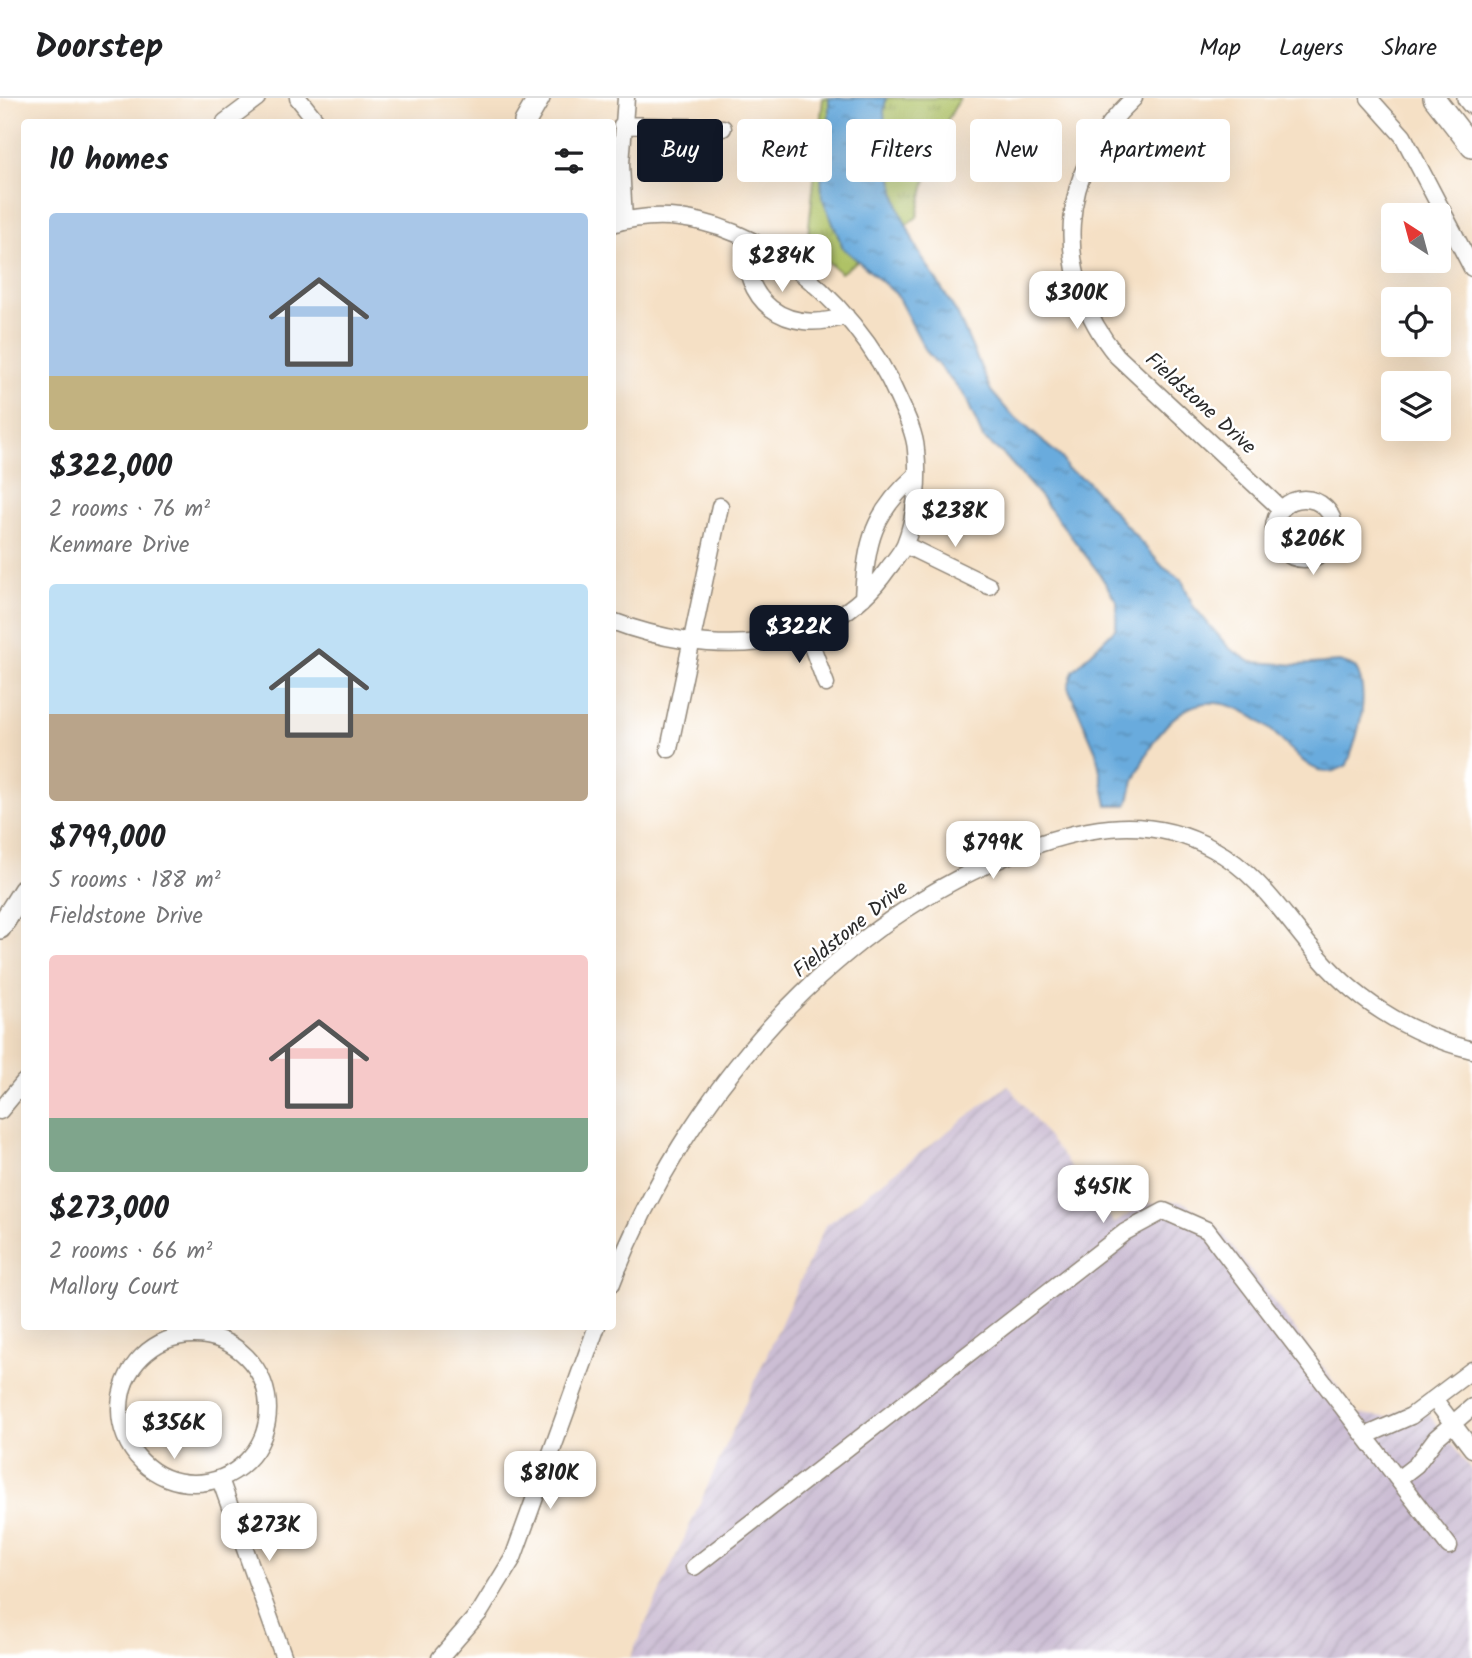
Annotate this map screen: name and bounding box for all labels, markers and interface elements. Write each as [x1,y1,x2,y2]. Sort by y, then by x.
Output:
text: Doorstep [35,22,163,75]
text: Map [1199,29,1241,68]
text: Layers [1279,29,1343,68]
text: Share [1381,29,1437,68]
chip: Buy [637,119,723,182]
chip: Rent [737,119,832,182]
chip: Filters [846,119,956,182]
chip: New [970,119,1062,182]
chip: Apartment [1076,119,1230,182]
text: 10 homes [49,137,169,185]
icon: filters [550,142,588,180]
north arrow [1381,203,1451,273]
map controls [1381,203,1451,441]
pin: $284K [733,234,831,294]
text: $284K [749,239,815,275]
icon: home [256,259,382,385]
pin: $300K [1028,272,1126,331]
text: $300K [1045,276,1109,312]
button: locate [1381,287,1451,357]
street label: Fieldstone Drive [1137,345,1264,464]
button: layers [1381,371,1451,441]
text: $322,000 [49,444,172,492]
pin: $238K [906,490,1004,549]
text: 2 rooms · 76 m² [49,492,210,528]
text: $238K [921,494,989,530]
pin: $206K [1264,518,1362,577]
text: $206K [1280,522,1346,558]
text: Kenmare Drive [49,528,189,564]
pin: $322K [750,606,848,665]
text: $322K [766,610,832,646]
icon: home [256,630,382,756]
text: $799,000 [49,815,165,863]
pin: $799K [944,822,1042,881]
text: $799K [962,826,1024,862]
text: 5 rooms · 188 m² [49,863,221,899]
street label: Fieldstone Drive [786,873,916,987]
text: Fieldstone Drive [49,899,203,935]
icon: home [256,1001,382,1127]
pin: $451K [1054,1166,1152,1225]
text: $451K [1074,1170,1132,1206]
text: $273,000 [49,1186,169,1234]
text: 2 rooms · 66 m² [49,1234,212,1270]
text: Mallory Court [49,1270,179,1306]
pin: $356K [125,1402,223,1461]
text: $356K [142,1406,206,1442]
pin: $810K [501,1452,599,1511]
text: $810K [520,1456,580,1492]
pin: $273K [220,1504,318,1563]
text: $273K [237,1508,301,1544]

